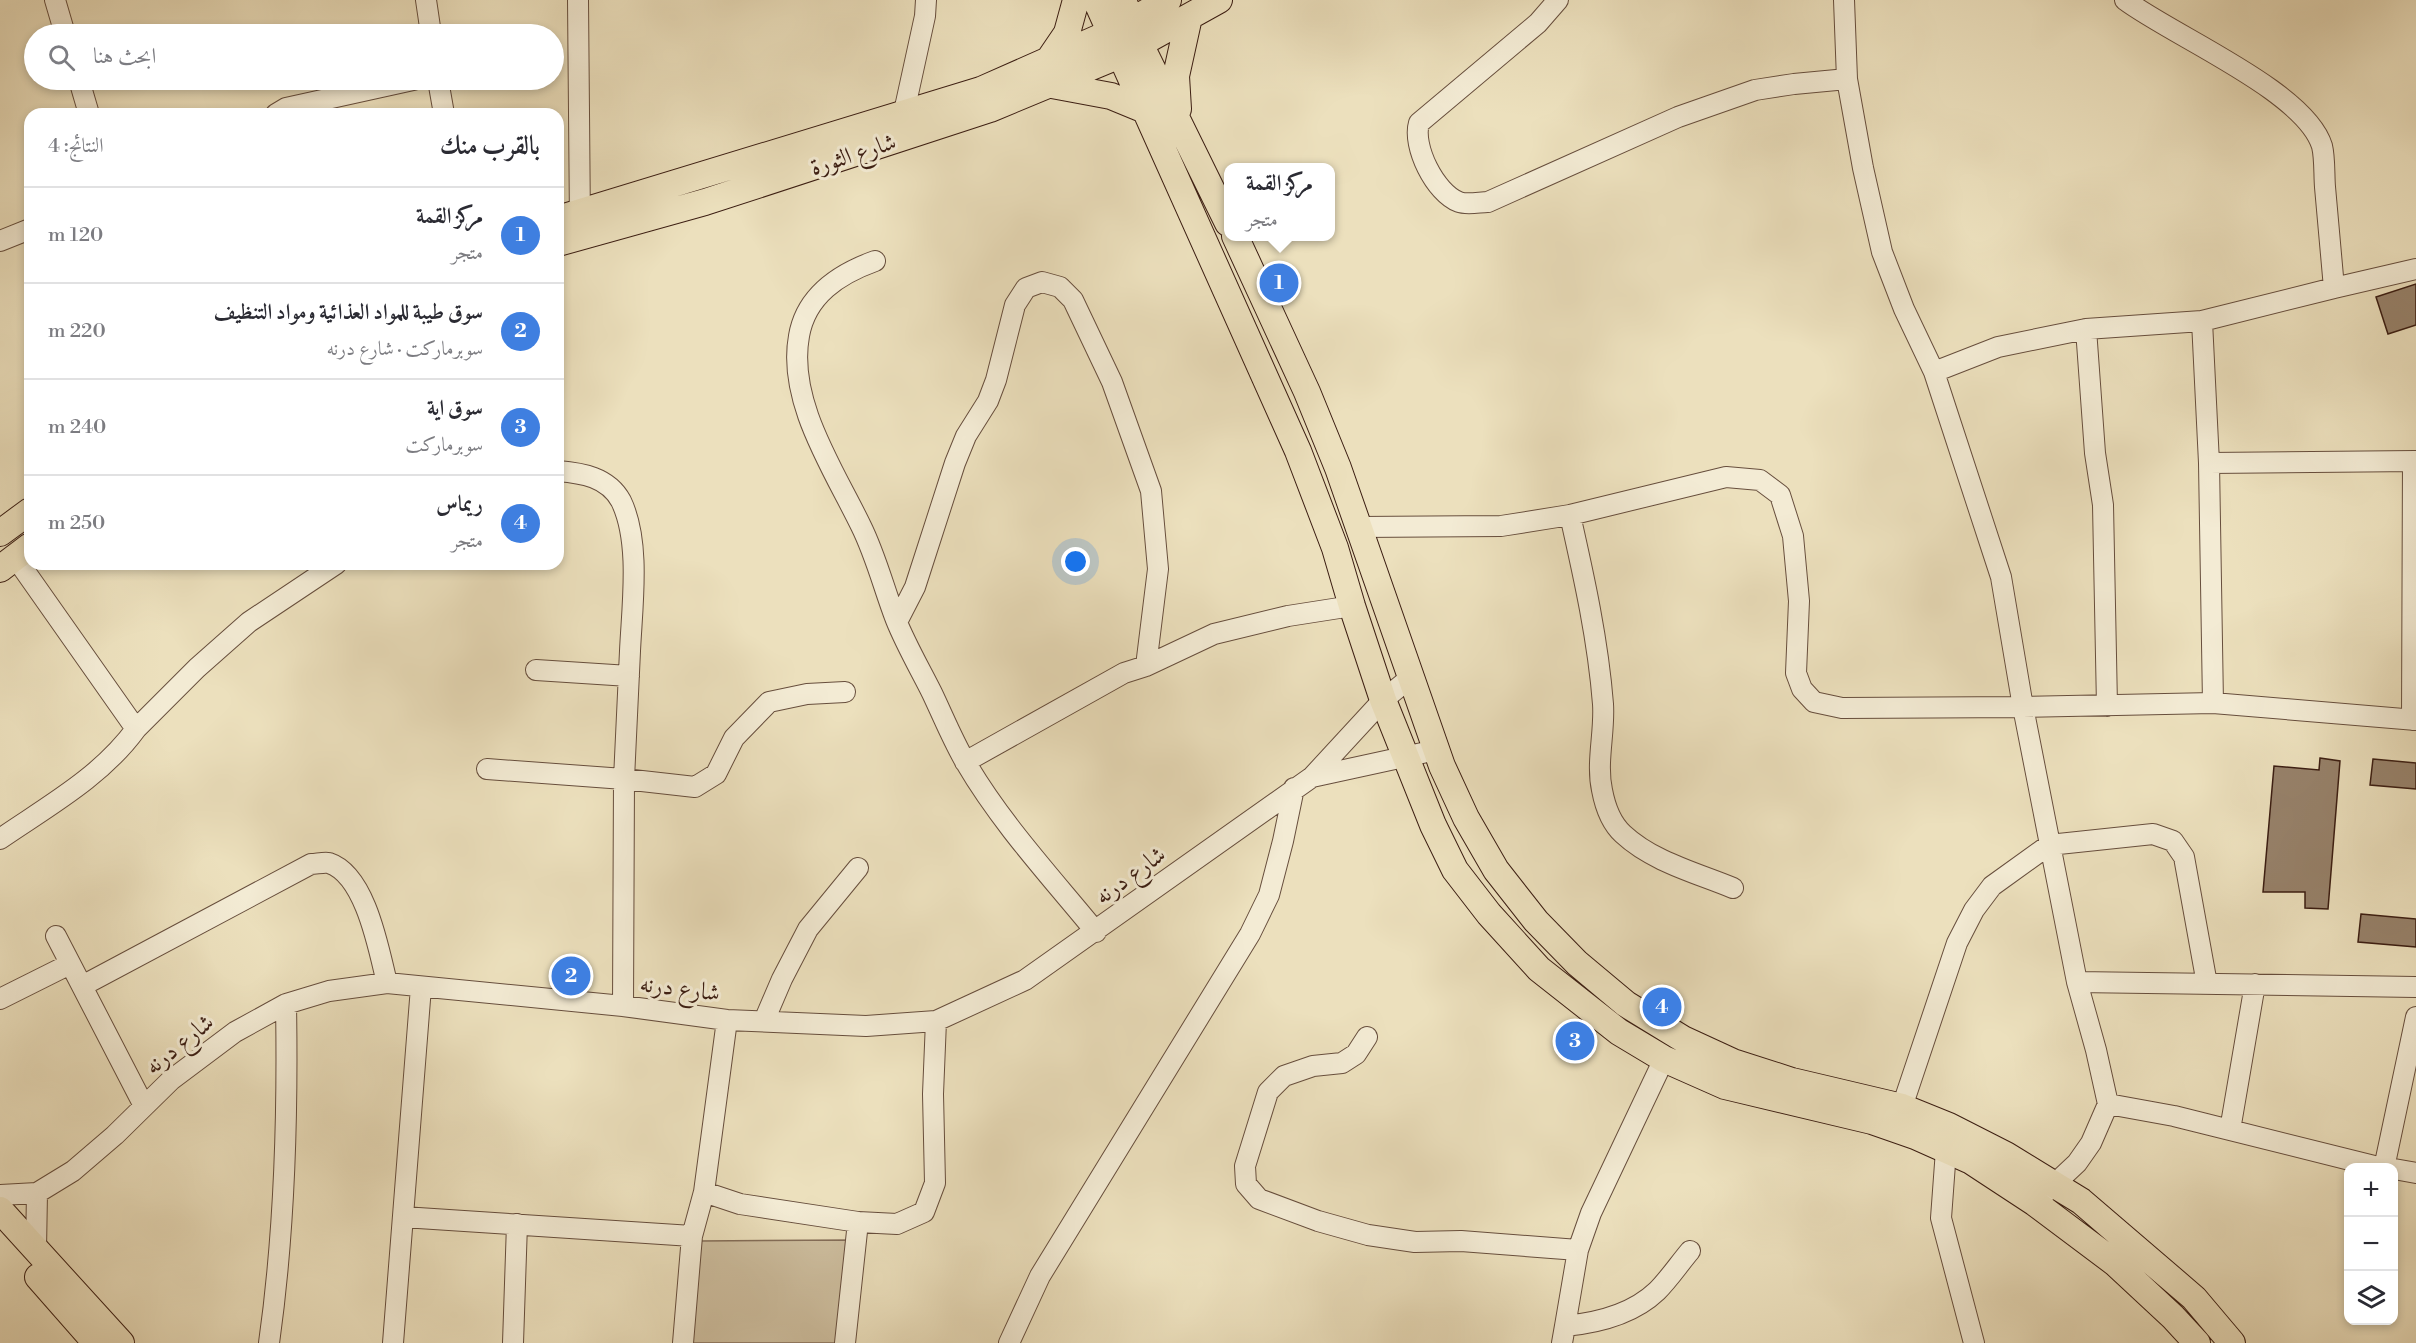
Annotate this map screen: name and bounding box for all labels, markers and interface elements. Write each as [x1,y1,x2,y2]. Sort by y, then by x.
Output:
search box [24,24,564,90]
icon: search [45,41,78,74]
text: ابحث هنا [93,43,156,70]
street label: شارع الثورة [807,127,901,187]
text: بالقرب منك [440,130,540,162]
text: النتائج: 4 [48,134,104,159]
popup [1224,163,1335,241]
text: مركز القمة [1246,170,1313,197]
text: مركز القمة [416,203,483,230]
text: متجر [1246,208,1278,233]
text: 120 m [48,223,103,248]
text: 1 [516,223,525,248]
text: متجر [451,241,483,266]
pin: 1 [1260,260,1298,306]
text: سوق طيبة للمواد العذائية ومواد التنظيف [213,299,483,326]
text: 220 m [48,319,106,344]
text: 2 [514,319,527,344]
text: سوبرماركت · شارع درنه [327,337,483,362]
text: سوق اية [427,395,483,422]
text: 240 m [48,415,106,440]
text: 3 [514,415,527,440]
text: سوبرماركت [405,433,483,458]
text: ريماس [436,491,483,518]
text: 250 m [48,511,105,536]
text: 4 [514,511,527,536]
text: متجر [451,529,483,554]
your location [1061,547,1090,576]
street label: شارع درنه [1089,840,1174,915]
pin: 2 [552,954,590,998]
street label: شارع درنه [638,969,722,1013]
pin: 4 [1642,984,1682,1030]
street label: شارع درنه [139,1008,223,1085]
pin: 3 [1556,1018,1594,1064]
map controls [2344,1163,2398,1325]
button: + [2344,1163,2398,1217]
button: − [2344,1217,2398,1271]
button: layers [2344,1271,2398,1325]

